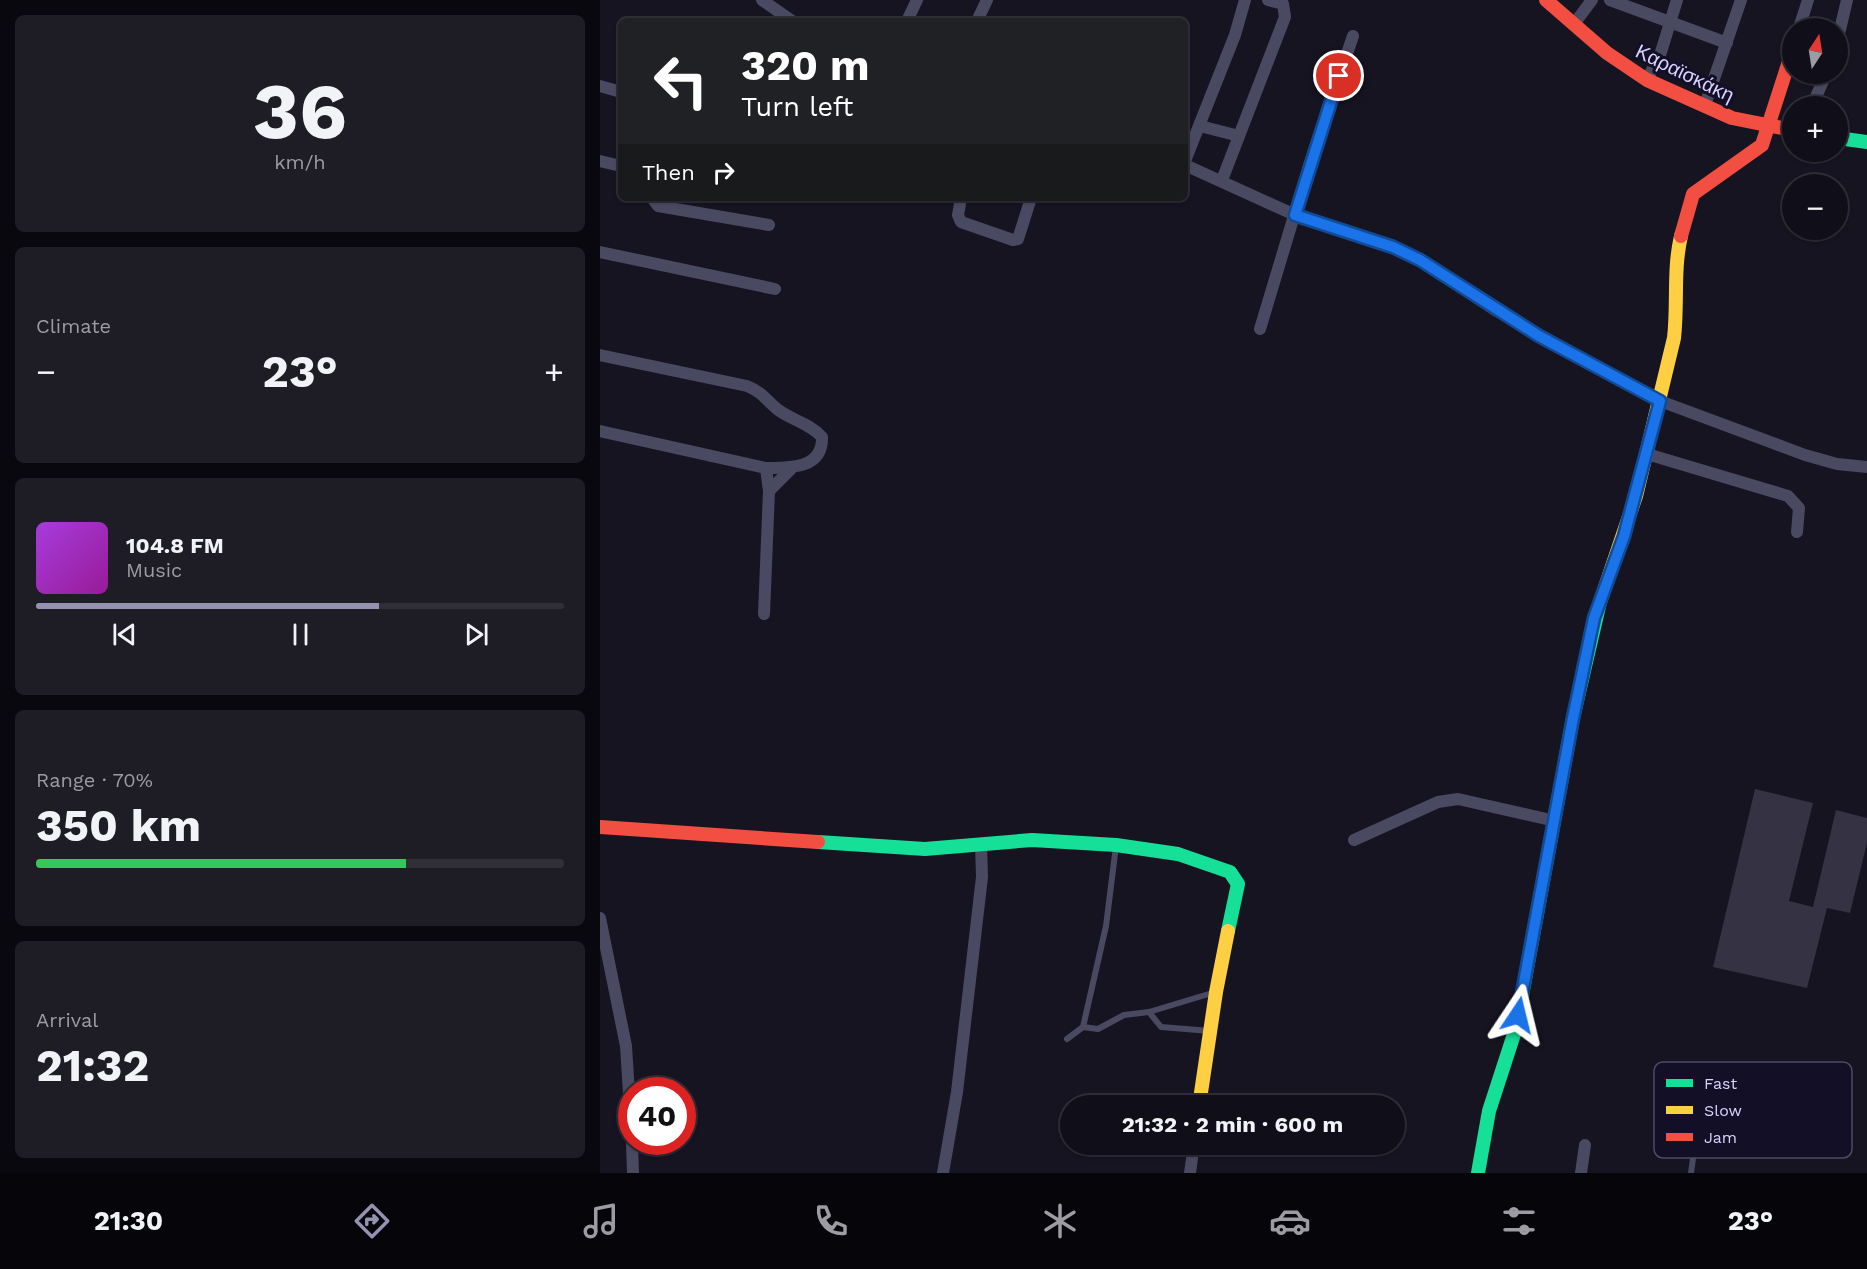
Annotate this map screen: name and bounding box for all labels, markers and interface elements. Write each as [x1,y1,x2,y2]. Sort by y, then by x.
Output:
north arrow [1782,18,1848,84]
map controls [1782,18,1848,240]
street label: Καραϊσκάκη [1632,39,1738,107]
text: 320 m [741,41,870,90]
icon: left [642,42,720,120]
pin [1313,50,1364,101]
icon: arrive [1322,59,1355,92]
text: 36 [253,65,347,157]
text: Turn left [741,91,853,123]
button: + [1782,96,1848,162]
text: km/h [274,150,326,174]
icon: right [707,156,740,189]
text: Then [642,160,695,185]
button: − [1782,174,1848,240]
text: Climate [36,314,111,338]
text: 23° [262,345,338,398]
text: − [36,352,56,391]
text: + [544,352,564,391]
text: 104.8 FM [126,533,224,558]
text: Music [126,558,182,582]
icon: previous [108,618,141,651]
icon: pause [284,618,317,651]
icon: next [460,618,493,651]
text: Range · 70% [36,768,153,792]
text: 350 km [36,799,201,852]
position arrow [1486,983,1550,1047]
text: Arrival [36,1008,98,1032]
text: 21:32 [36,1039,149,1092]
legend [1654,1062,1852,1158]
text: Fast [1704,1074,1737,1093]
speed limit sign: 40 [618,1077,696,1155]
text: Slow [1704,1101,1742,1120]
text: 21:32 · 2 min · 600 m [1122,1112,1343,1137]
text: Jam [1704,1128,1737,1147]
icon: directions [351,1200,393,1242]
icon: music [580,1200,622,1242]
icon: phone [810,1200,852,1242]
icon: climate [1039,1200,1081,1242]
icon: car [1269,1200,1311,1242]
icon: filters [1498,1200,1540,1242]
text: 21:30 [94,1205,163,1237]
text: 23° [1728,1205,1773,1237]

